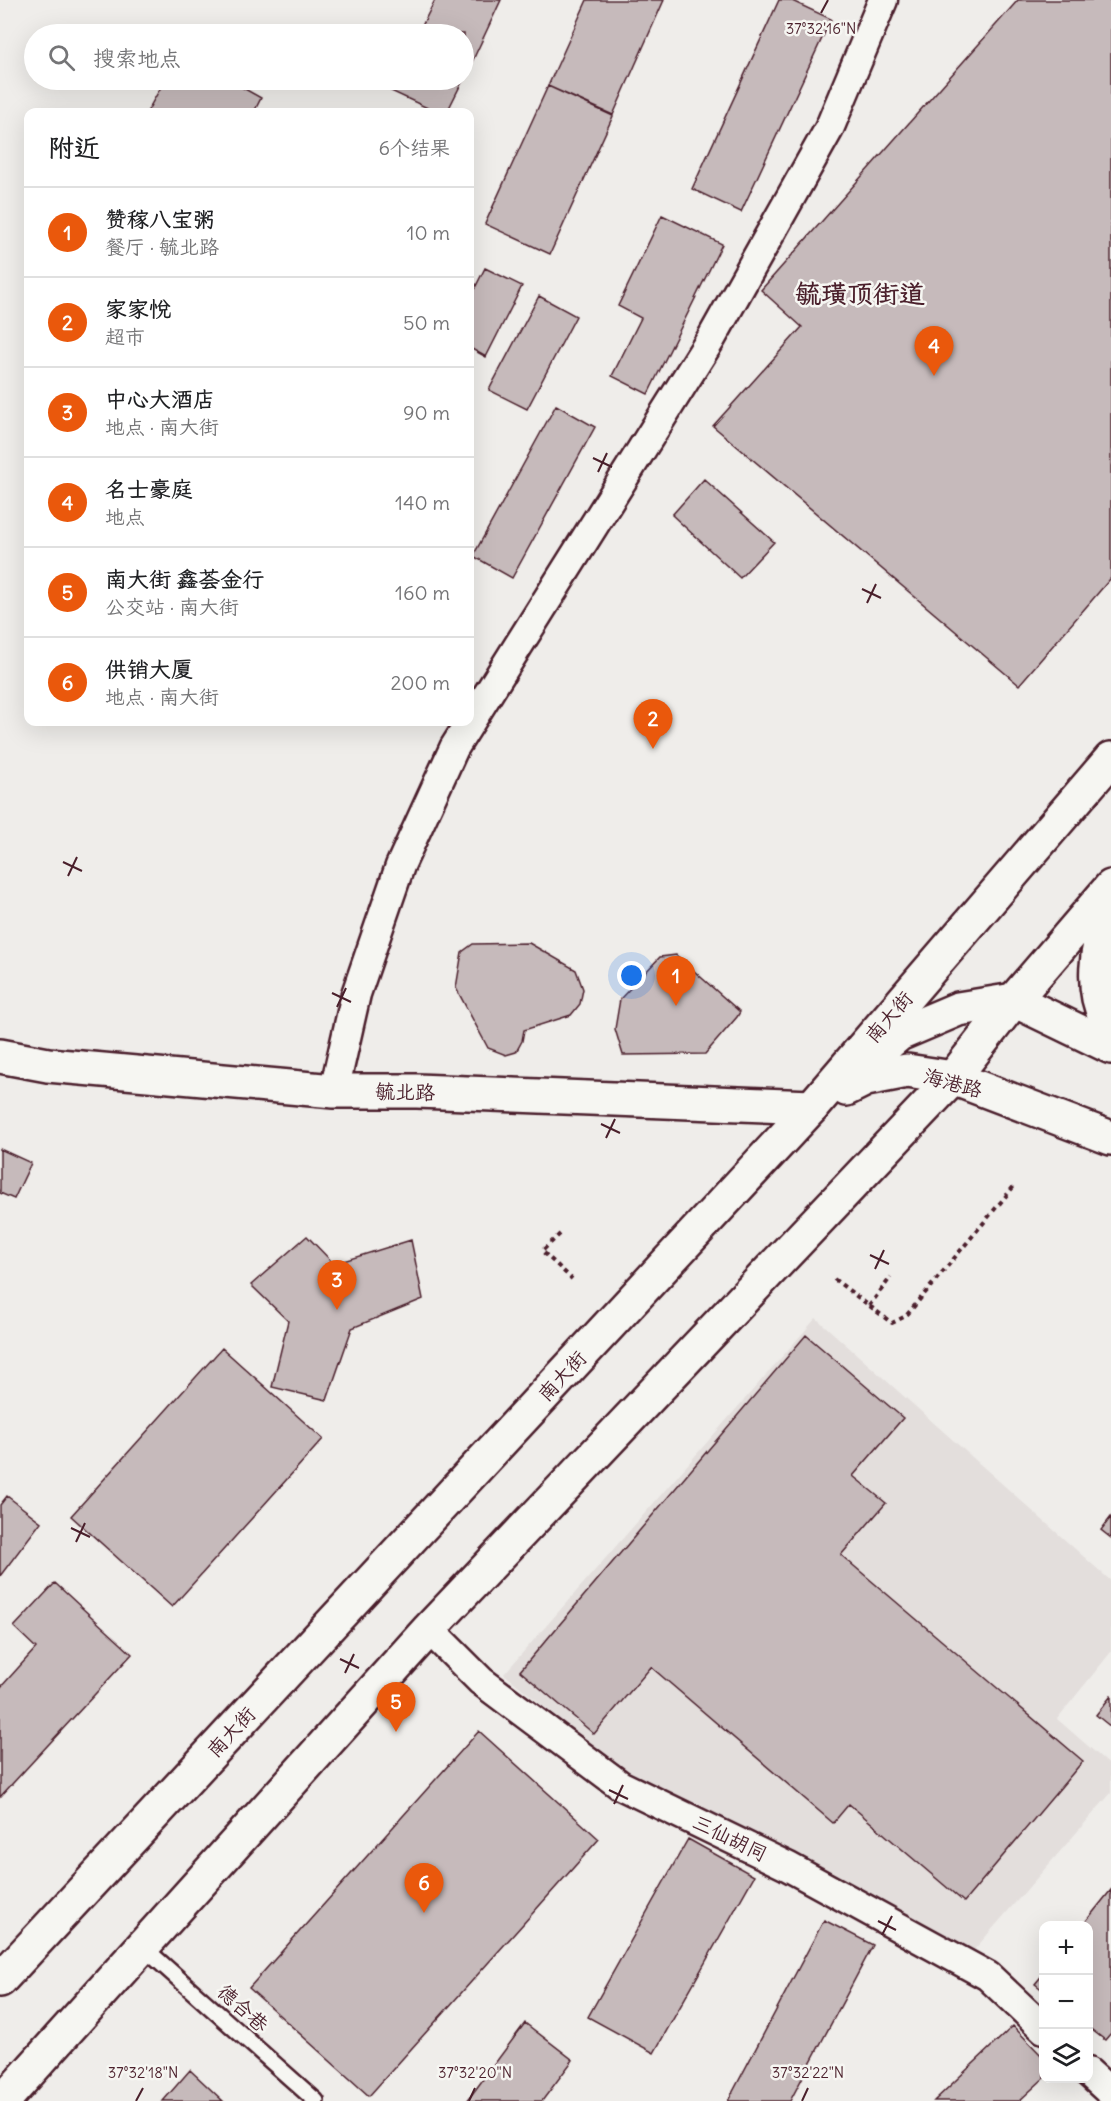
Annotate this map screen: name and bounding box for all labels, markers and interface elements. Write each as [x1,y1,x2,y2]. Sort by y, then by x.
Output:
text: 37°32'16"N [786,19,856,38]
search box [24,24,474,90]
icon: search [45,41,78,74]
text: 搜索地点 [93,44,181,72]
text: 附近 [48,131,100,164]
text: 6个结果 [378,135,450,160]
text: 赞稼八宝粥 [105,205,215,233]
text: 1 [64,220,71,245]
text: 10 m [407,220,450,245]
text: 餐厅 · 毓北路 [105,234,219,259]
district label: 毓璜顶街道 [795,277,925,310]
text: 家家悦 [105,295,171,323]
text: 2 [62,310,73,335]
text: 50 m [403,310,450,335]
text: 超市 [105,324,145,349]
pin: 4 [914,326,954,376]
text: 中心大酒店 [105,385,215,413]
text: 3 [62,400,73,425]
text: 90 m [403,400,450,425]
text: 地点 · 南大街 [105,414,219,439]
text: 名士豪庭 [105,475,193,503]
text: 4 [62,490,73,515]
text: 140 m [395,490,450,515]
text: 地点 [105,504,145,529]
text: 南大街 鑫荟金行 [105,565,264,593]
text: 5 [62,580,73,605]
text: 160 m [395,580,450,605]
text: 公交站 · 南大街 [105,594,239,619]
text: 供销大厦 [105,655,193,683]
text: 6 [62,670,73,695]
text: 200 m [390,670,450,695]
text: 地点 · 南大街 [105,684,219,709]
pin: 2 [634,700,672,749]
pin: 1 [656,956,696,1006]
your location [617,961,646,990]
street label: 南大街 [860,986,918,1048]
street label: 海港路 [921,1063,986,1103]
street label: 毓北路 [375,1078,436,1105]
pin: 3 [318,1260,356,1310]
street label: 南大街 [532,1345,591,1406]
pin: 5 [376,1682,416,1732]
street label: 南大街 [201,1701,260,1762]
street label: 三仙胡同 [689,1809,772,1866]
pin: 6 [404,1864,444,1913]
map controls [1039,1921,1093,2083]
button: + [1039,1921,1093,1975]
button: − [1039,1975,1093,2029]
street label: 德合巷 [213,1978,275,2038]
button: layers [1039,2029,1093,2083]
text: 37°32'18"N [108,2063,178,2082]
text: 37°32'20"N [438,2063,512,2082]
text: 37°32'22"N [772,2063,844,2082]

